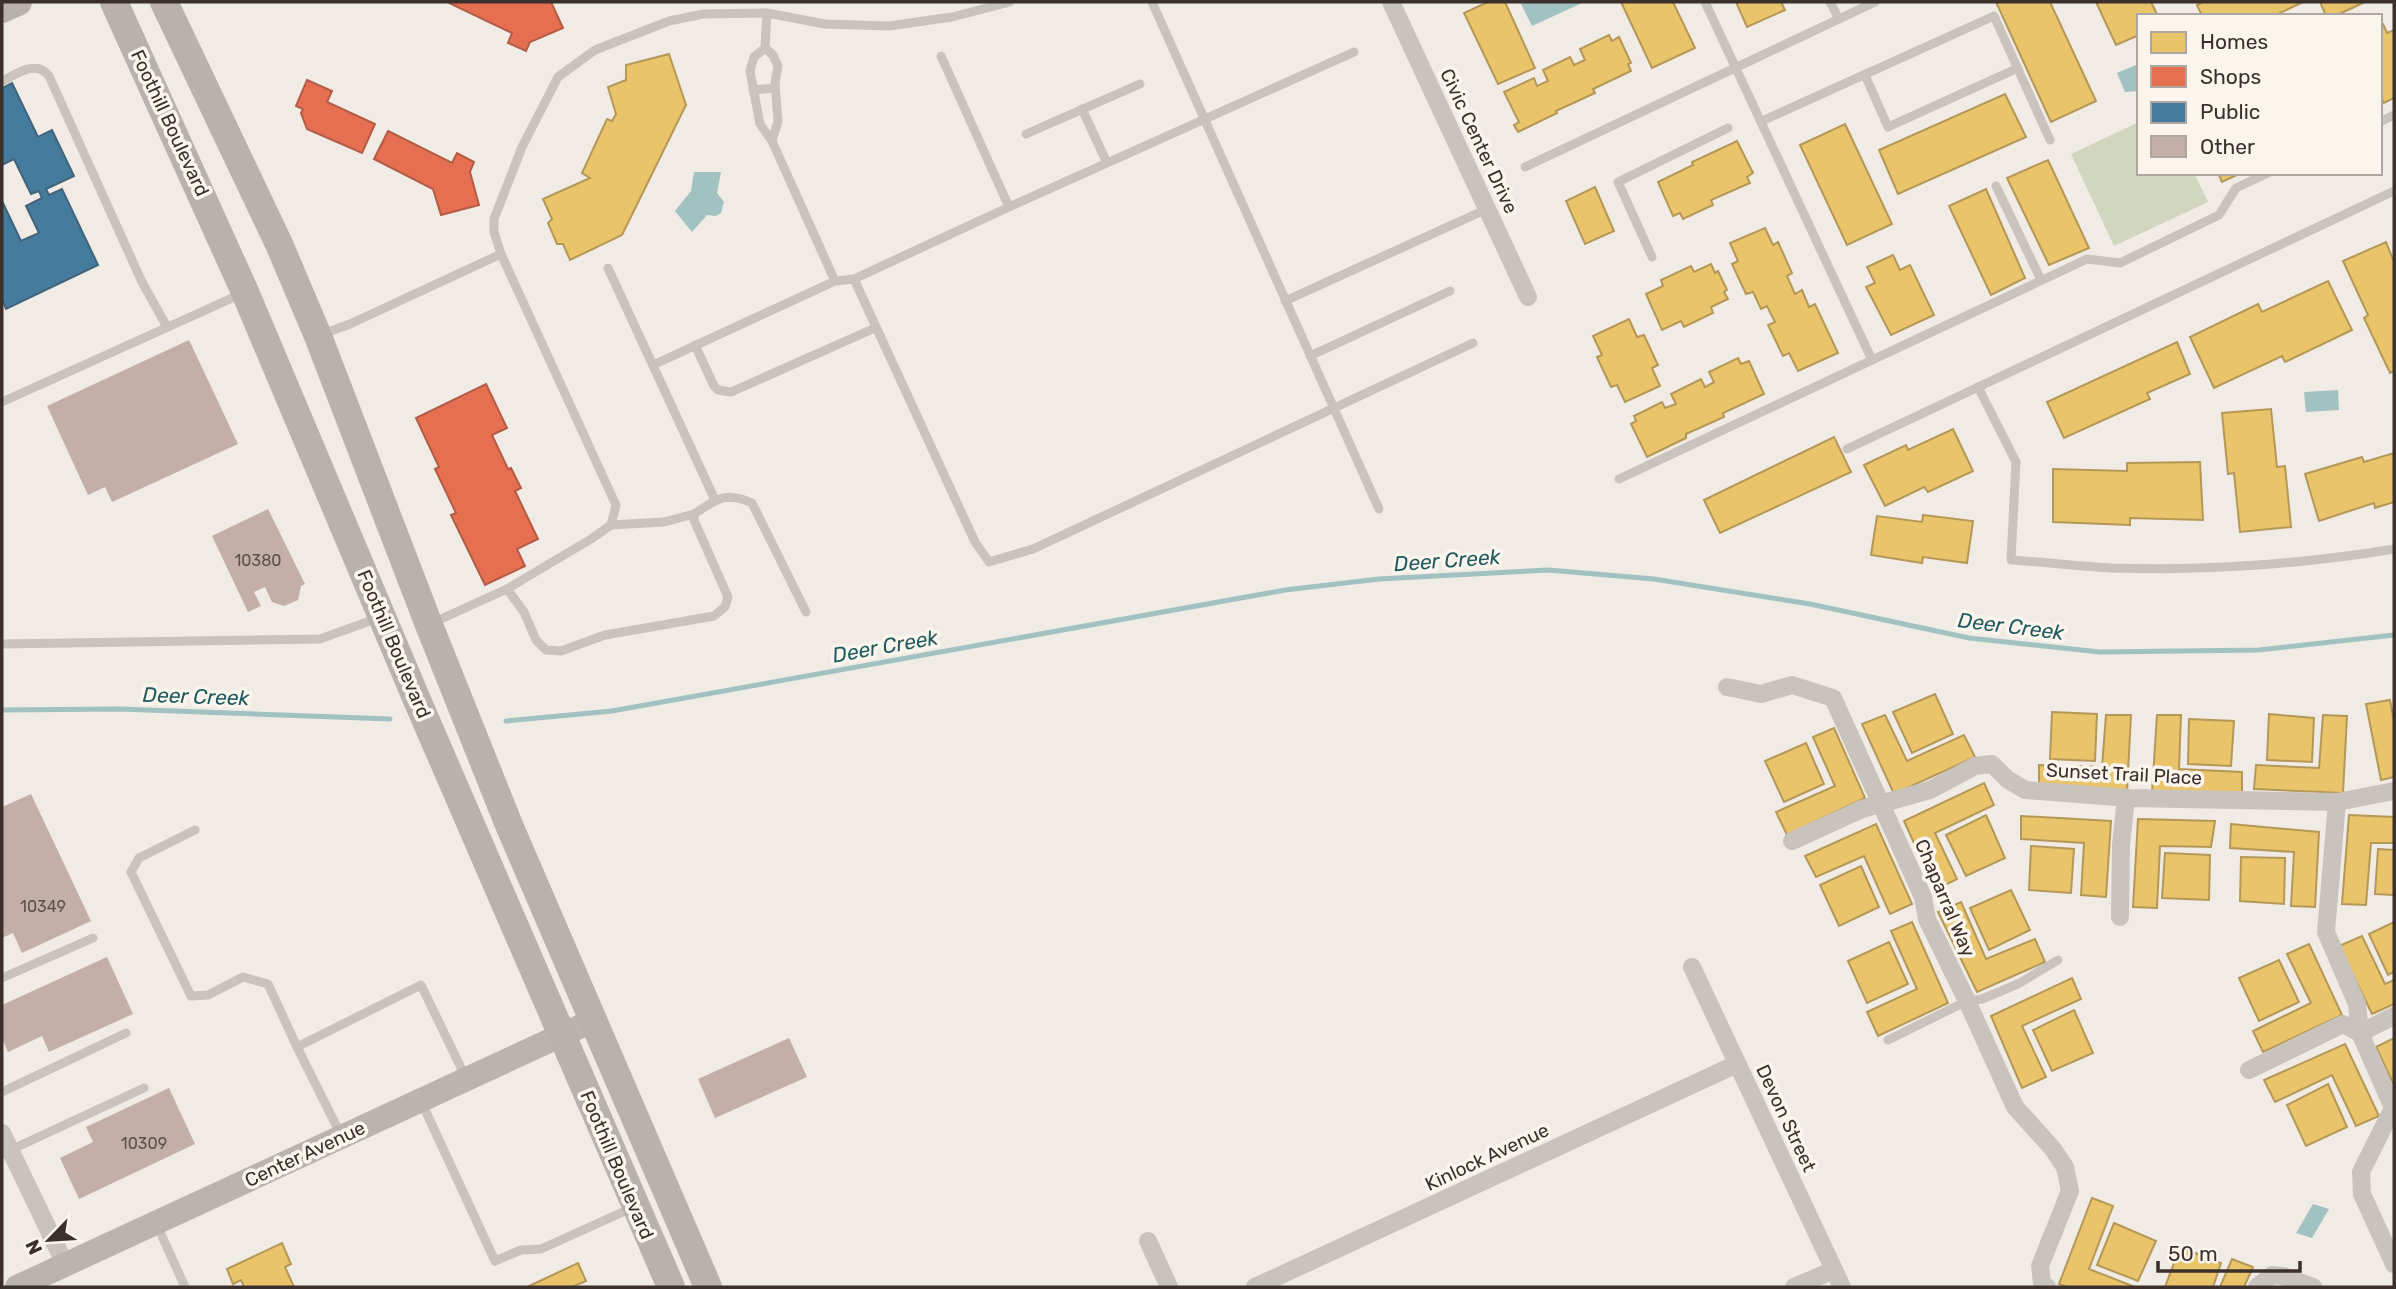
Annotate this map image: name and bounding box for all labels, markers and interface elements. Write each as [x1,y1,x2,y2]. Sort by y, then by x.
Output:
legend [2137,14,2382,175]
text: Homes [2200,29,2268,54]
street label: Foothill Boulevard [126,46,214,200]
text: Shops [2200,64,2261,89]
street label: Civic Center Drive [1435,65,1523,217]
text: Public [2200,99,2260,124]
text: Other [2200,134,2255,159]
water label: Deer Creek [1393,544,1502,576]
house number: 10380 [235,551,281,570]
street label: Foothill Boulevard [352,566,436,722]
water label: Deer Creek [1956,607,2067,645]
water label: Deer Creek [830,624,941,668]
water label: Deer Creek [142,682,251,710]
street label: Sunset Trail Place [2046,758,2202,790]
street label: Chaparral Way [1910,836,1980,960]
house number: 10349 [20,897,66,916]
street label: Devon Street [1751,1061,1821,1176]
street label: Foothill Boulevard [575,1087,659,1243]
street label: Center Avenue [241,1116,369,1192]
street label: Kinlock Avenue [1421,1118,1553,1196]
house number: 10309 [121,1134,167,1153]
north arrow [14,1205,84,1275]
scale bar [2158,1230,2300,1274]
text: N [21,1236,47,1258]
text: 50 m [2168,1241,2218,1266]

